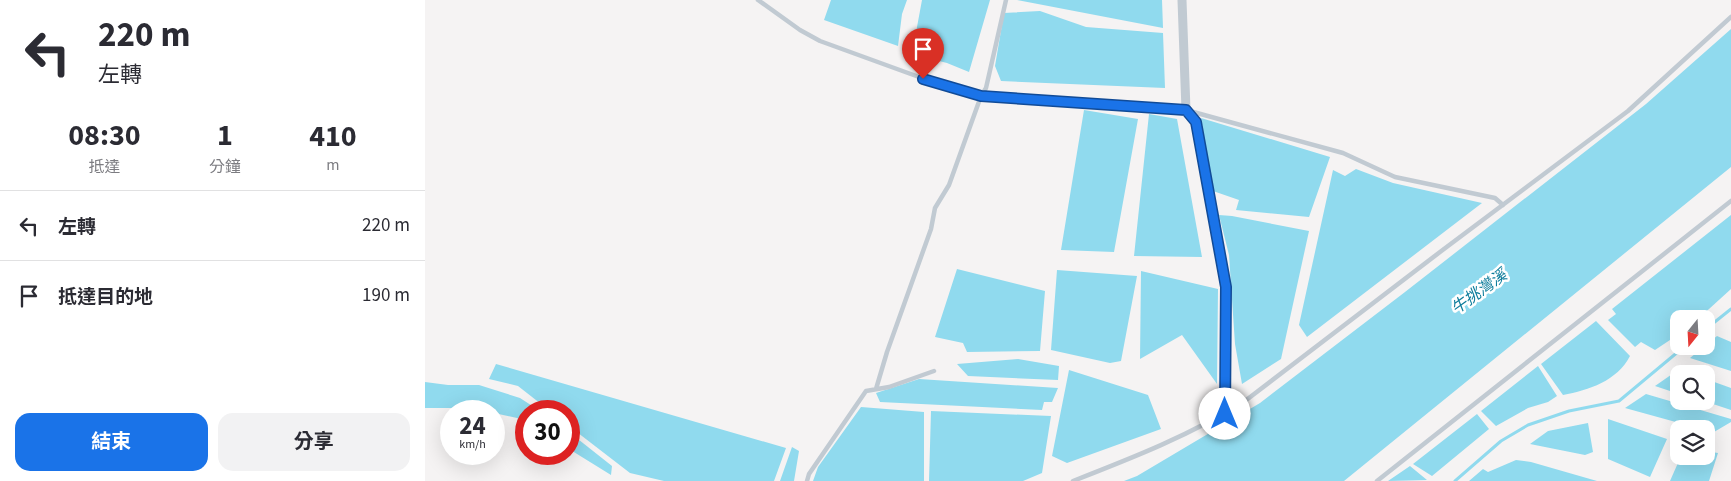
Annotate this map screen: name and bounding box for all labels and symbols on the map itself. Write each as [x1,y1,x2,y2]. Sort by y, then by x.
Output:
pin [902,28,944,79]
water label: 牛挑灣溪 [1447,263,1513,320]
north arrow [1670,310,1715,355]
position arrow [1198,387,1250,439]
speed limit sign: 30 [515,400,580,465]

